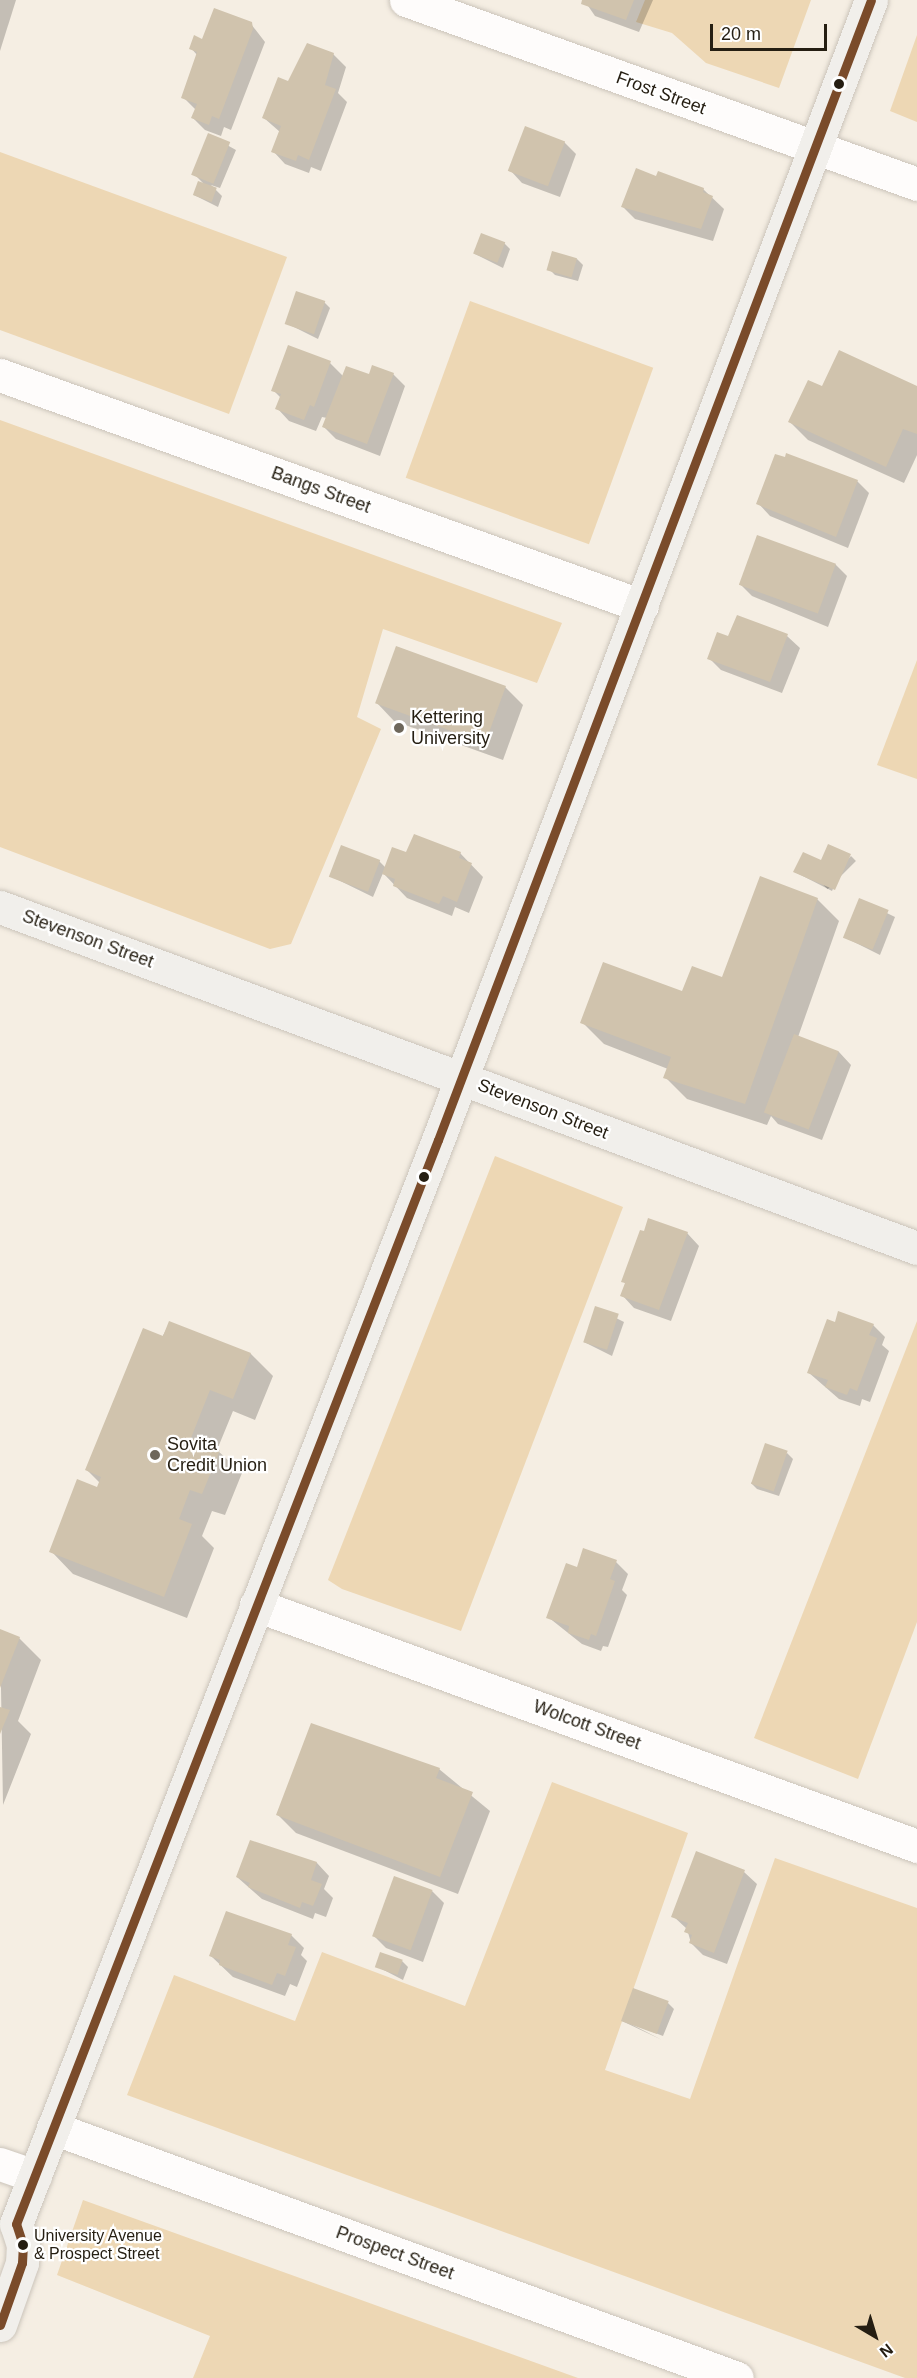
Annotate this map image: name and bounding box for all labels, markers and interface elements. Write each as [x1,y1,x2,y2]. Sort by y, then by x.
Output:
scale bar [713,12,830,50]
text: 20 m [721,24,761,44]
street label: Frost Street [613,67,709,119]
unlabelled marker [833,78,845,90]
street label: Bangs Street [268,462,374,518]
place label: Kettering University [411,707,490,750]
marker: Kettering University [392,721,406,735]
street label: Stevenson Street [19,905,157,973]
street label: Stevenson Street [475,1074,611,1144]
unlabelled marker [418,1171,430,1183]
place label: Sovita Credit Union [167,1434,267,1476]
marker: Sovita Credit Union [148,1448,162,1462]
street label: Wolcott Street [530,1696,644,1754]
street label: Prospect Street [333,2222,457,2284]
place label: University Avenue & Prospect Street [34,2226,163,2264]
marker: University Avenue & Prospect Street [17,2239,29,2251]
north arrow [845,2306,905,2366]
text: N [877,2340,896,2361]

